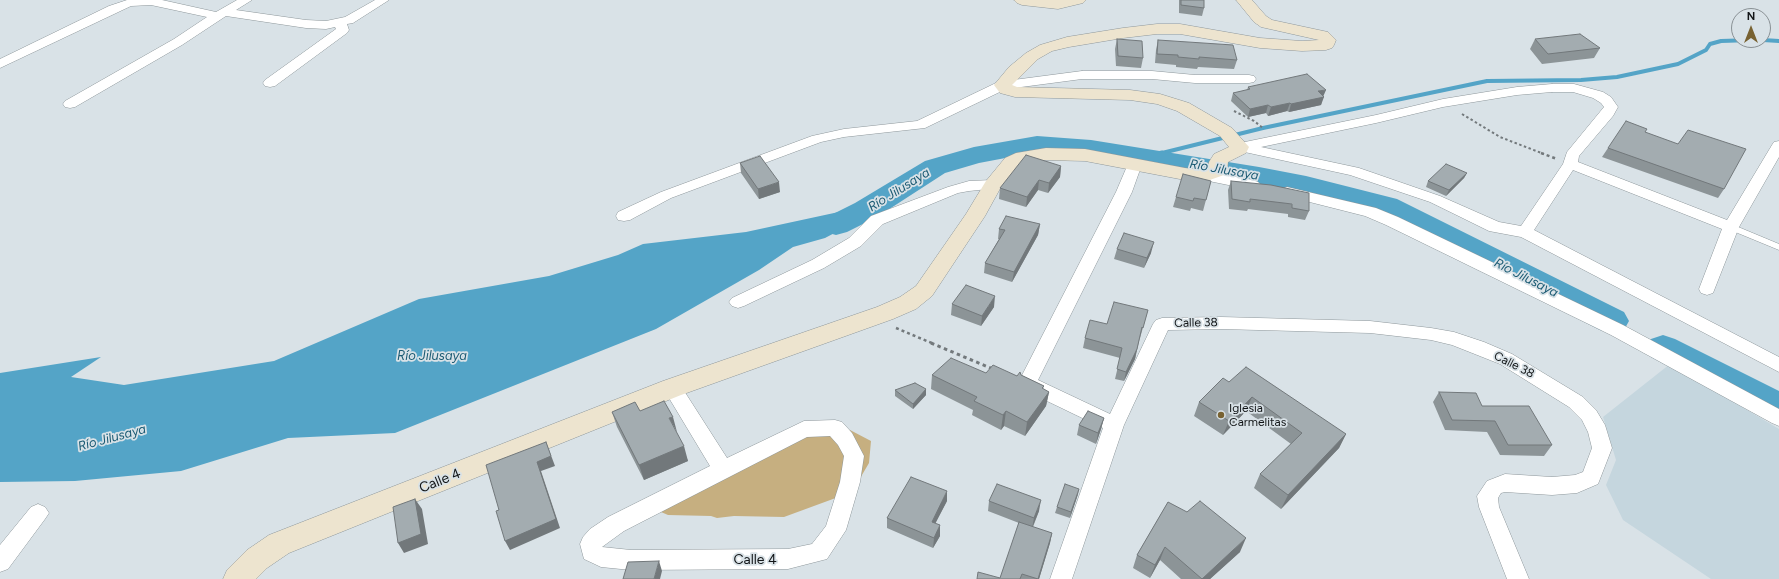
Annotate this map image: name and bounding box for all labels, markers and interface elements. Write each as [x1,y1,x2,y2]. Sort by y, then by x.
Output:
north arrow [1731,8,1771,48]
text: N [1747,10,1755,23]
water label: Río Jilusaya [1188,156,1260,184]
water label: Río Jilusaya [865,165,933,215]
water label: Río Jilusaya [1491,255,1561,301]
street label: Calle 38 [1174,315,1218,331]
water label: Río Jilusaya [397,348,467,364]
street label: Calle 38 [1491,349,1537,381]
place label: Iglesia Carmelitas [1229,401,1286,429]
marker: Iglesia Carmelitas [1216,410,1226,420]
water label: Río Jilusaya [76,421,148,455]
street label: Calle 4 [417,465,463,497]
street label: Calle 4 [733,552,777,568]

